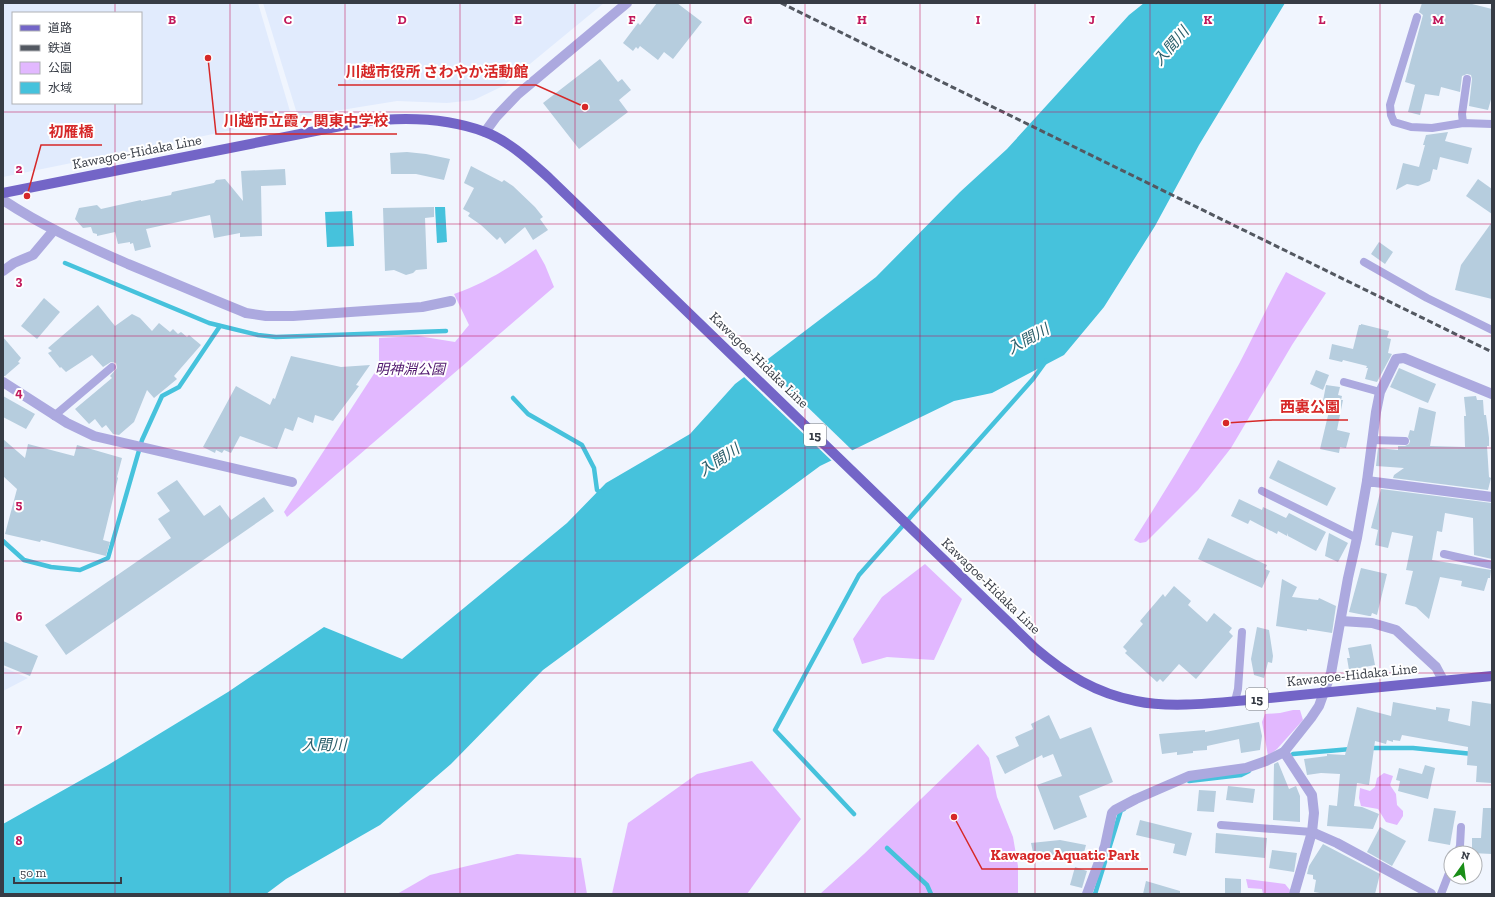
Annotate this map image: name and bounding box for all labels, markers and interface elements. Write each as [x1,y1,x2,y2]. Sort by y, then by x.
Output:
legend [12,12,142,104]
text: B [168,12,176,27]
text: C [284,12,292,27]
text: D [397,12,407,27]
text: E [514,12,522,27]
text: F [628,12,636,27]
text: G [744,12,753,27]
text: H [857,12,867,27]
text: I [976,12,981,27]
text: J [1089,12,1095,27]
text: K [1204,12,1213,27]
text: L [1318,12,1326,27]
text: M [1432,12,1444,27]
text: 道路 [48,21,72,35]
water label: 入間川 [1150,21,1194,69]
text: 鉄道 [48,41,72,55]
callout: 川越市役所 さわやか活動館 [338,58,536,85]
text: 公園 [48,61,72,75]
text: 川越市役所 さわやか活動館 [346,63,528,81]
text: 水域 [48,81,72,95]
callout: 川越市立霞ヶ関東中学校 [216,107,397,134]
text: 川越市立霞ヶ関東中学校 [223,112,389,130]
callout: 初雁橋 [41,118,102,145]
text: 初雁橋 [48,123,94,141]
street label: Kawagoe-Hidaka Line [71,131,203,173]
text: 2 [16,161,23,176]
text: 3 [16,273,23,288]
street label: Kawagoe-Hidaka Line [706,308,812,412]
water label: 入間川 [1004,319,1054,358]
park label: 明神淵公園 [375,361,447,378]
text: 4 [15,385,23,400]
callout: 西裏公園 [1272,393,1348,420]
text: 西裏公園 [1280,398,1340,416]
road number: 15 [804,424,826,446]
water label: 入間川 [695,439,744,480]
text: 5 [16,497,23,512]
street label: Kawagoe-Hidaka Line [938,534,1044,638]
text: 6 [16,609,23,624]
street label: Kawagoe-Hidaka Line [1286,660,1419,690]
road number: 15 [1246,688,1268,710]
text: 7 [16,721,23,736]
water label: 入間川 [301,736,348,754]
text: 8 [15,833,23,848]
callout: Kawagoe Aquatic Park [982,842,1148,869]
north arrow [1443,845,1483,885]
text: Kawagoe Aquatic Park [991,846,1140,864]
text: N [1460,848,1472,863]
scale bar [14,859,121,885]
text: 50 m [20,866,47,880]

